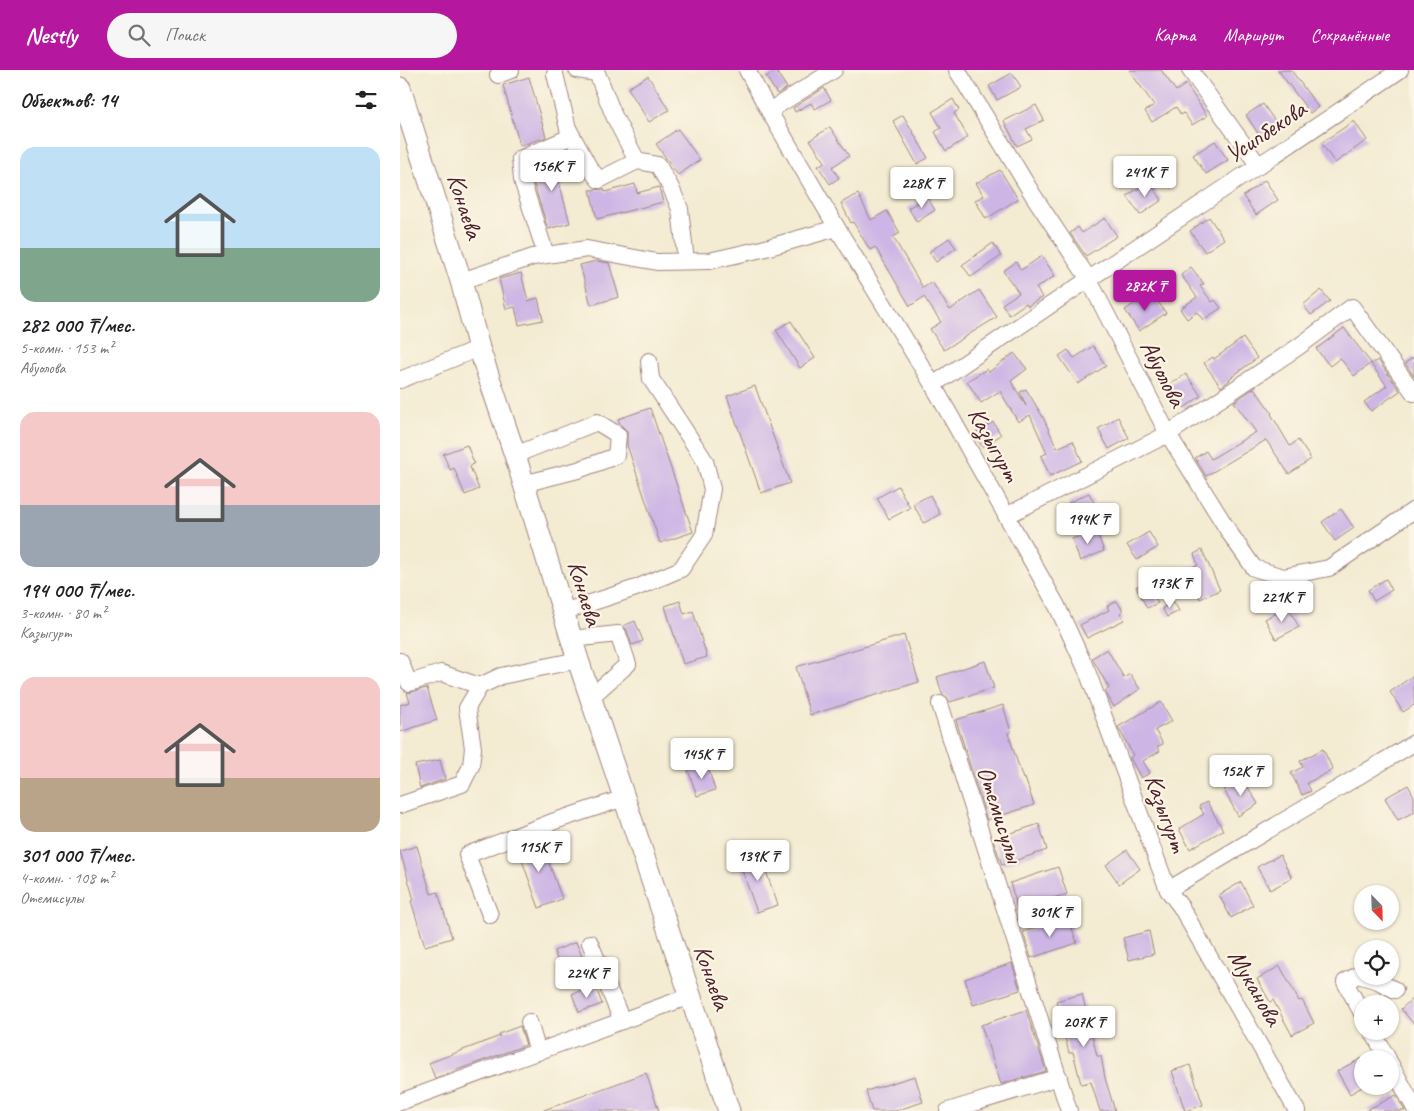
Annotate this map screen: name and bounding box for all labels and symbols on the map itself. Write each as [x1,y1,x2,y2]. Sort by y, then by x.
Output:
street label: Усипбекова [1219,92,1314,171]
pin: 156K ₸ [511,150,593,192]
pin: 241K ₸ [1104,156,1186,198]
pin: 228K ₸ [881,166,963,209]
street label: Конаева [440,170,491,245]
pin: 282K ₸ [1104,270,1186,312]
street label: Абуолова [1133,334,1194,414]
street label: Казыгурт [960,401,1028,489]
pin: 194K ₸ [1047,502,1129,545]
street label: Конаева [560,557,611,632]
pin: 173K ₸ [1129,566,1211,609]
pin: 221K ₸ [1241,580,1323,623]
pin: 145K ₸ [661,738,743,780]
pin: 152K ₸ [1200,754,1282,797]
street label: Отемисулы [969,762,1031,868]
street label: Казыгурт [1136,770,1195,858]
pin: 115K ₸ [498,830,580,873]
pin: 139K ₸ [717,840,799,882]
north arrow [1354,885,1399,930]
pin: 301K ₸ [1009,896,1091,938]
street label: Конаева [686,941,739,1016]
street label: Муканова [1221,944,1291,1033]
pin: 224K ₸ [546,956,628,999]
pin: 207K ₸ [1043,1006,1125,1048]

